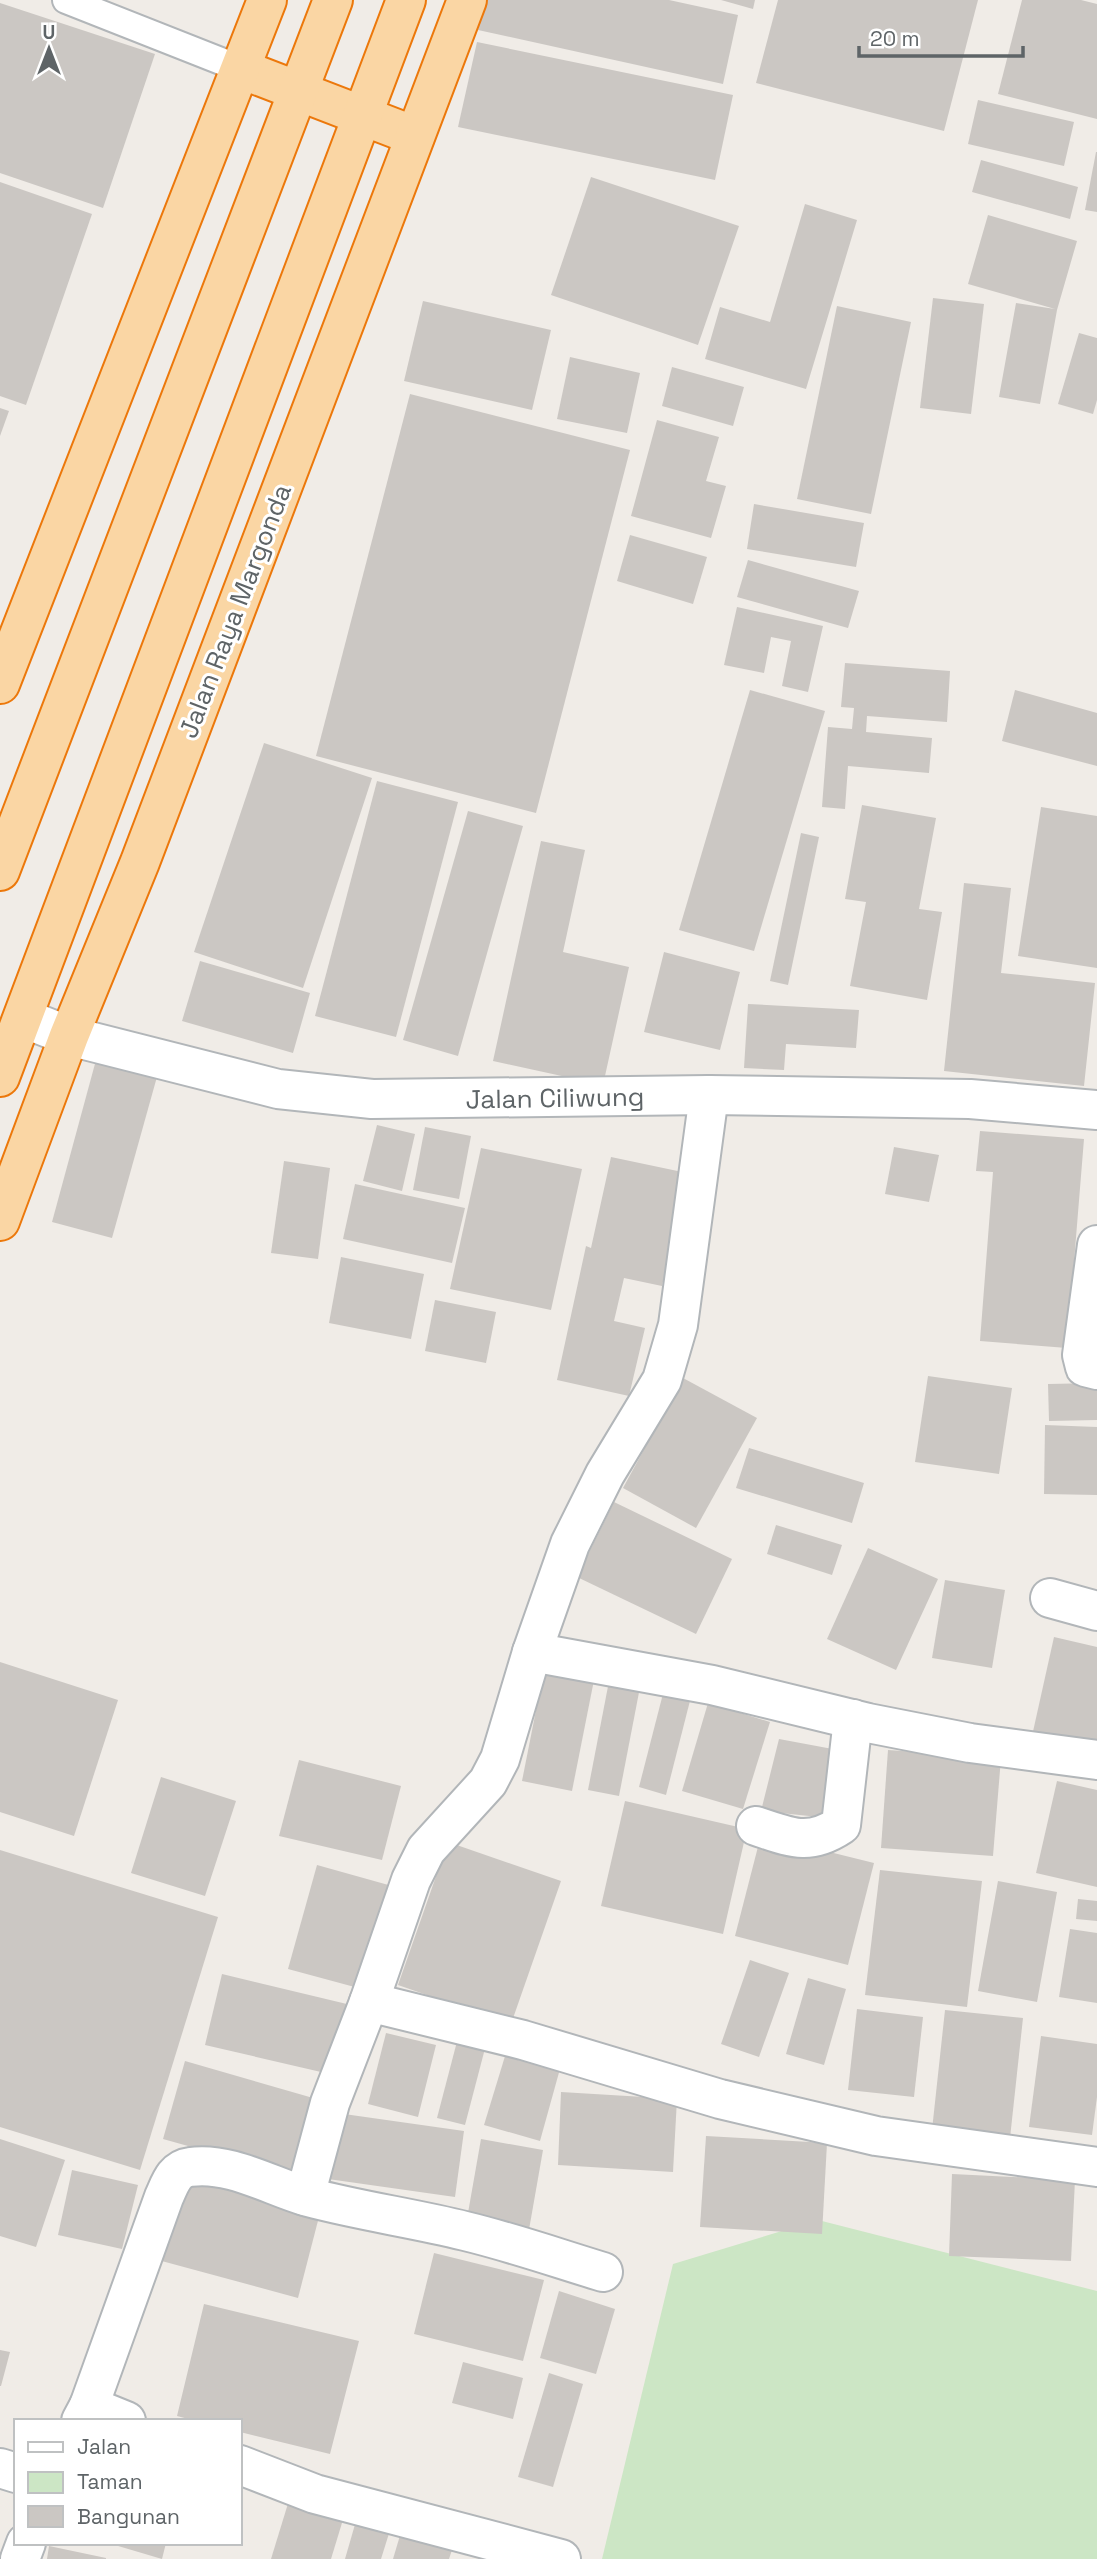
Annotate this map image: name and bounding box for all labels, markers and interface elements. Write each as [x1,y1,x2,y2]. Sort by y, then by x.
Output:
north arrow [14,14,84,84]
scale bar [859,14,1024,58]
text: U [43,20,55,45]
text: 20 m [870,25,920,52]
street label: Jalan Raya Margonda [171,479,299,743]
street label: Jalan Ciliwung [465,1079,645,1117]
legend [14,2419,242,2545]
text: Jalan [77,2433,131,2460]
text: Taman [77,2468,143,2495]
text: Bangunan [77,2503,180,2530]

